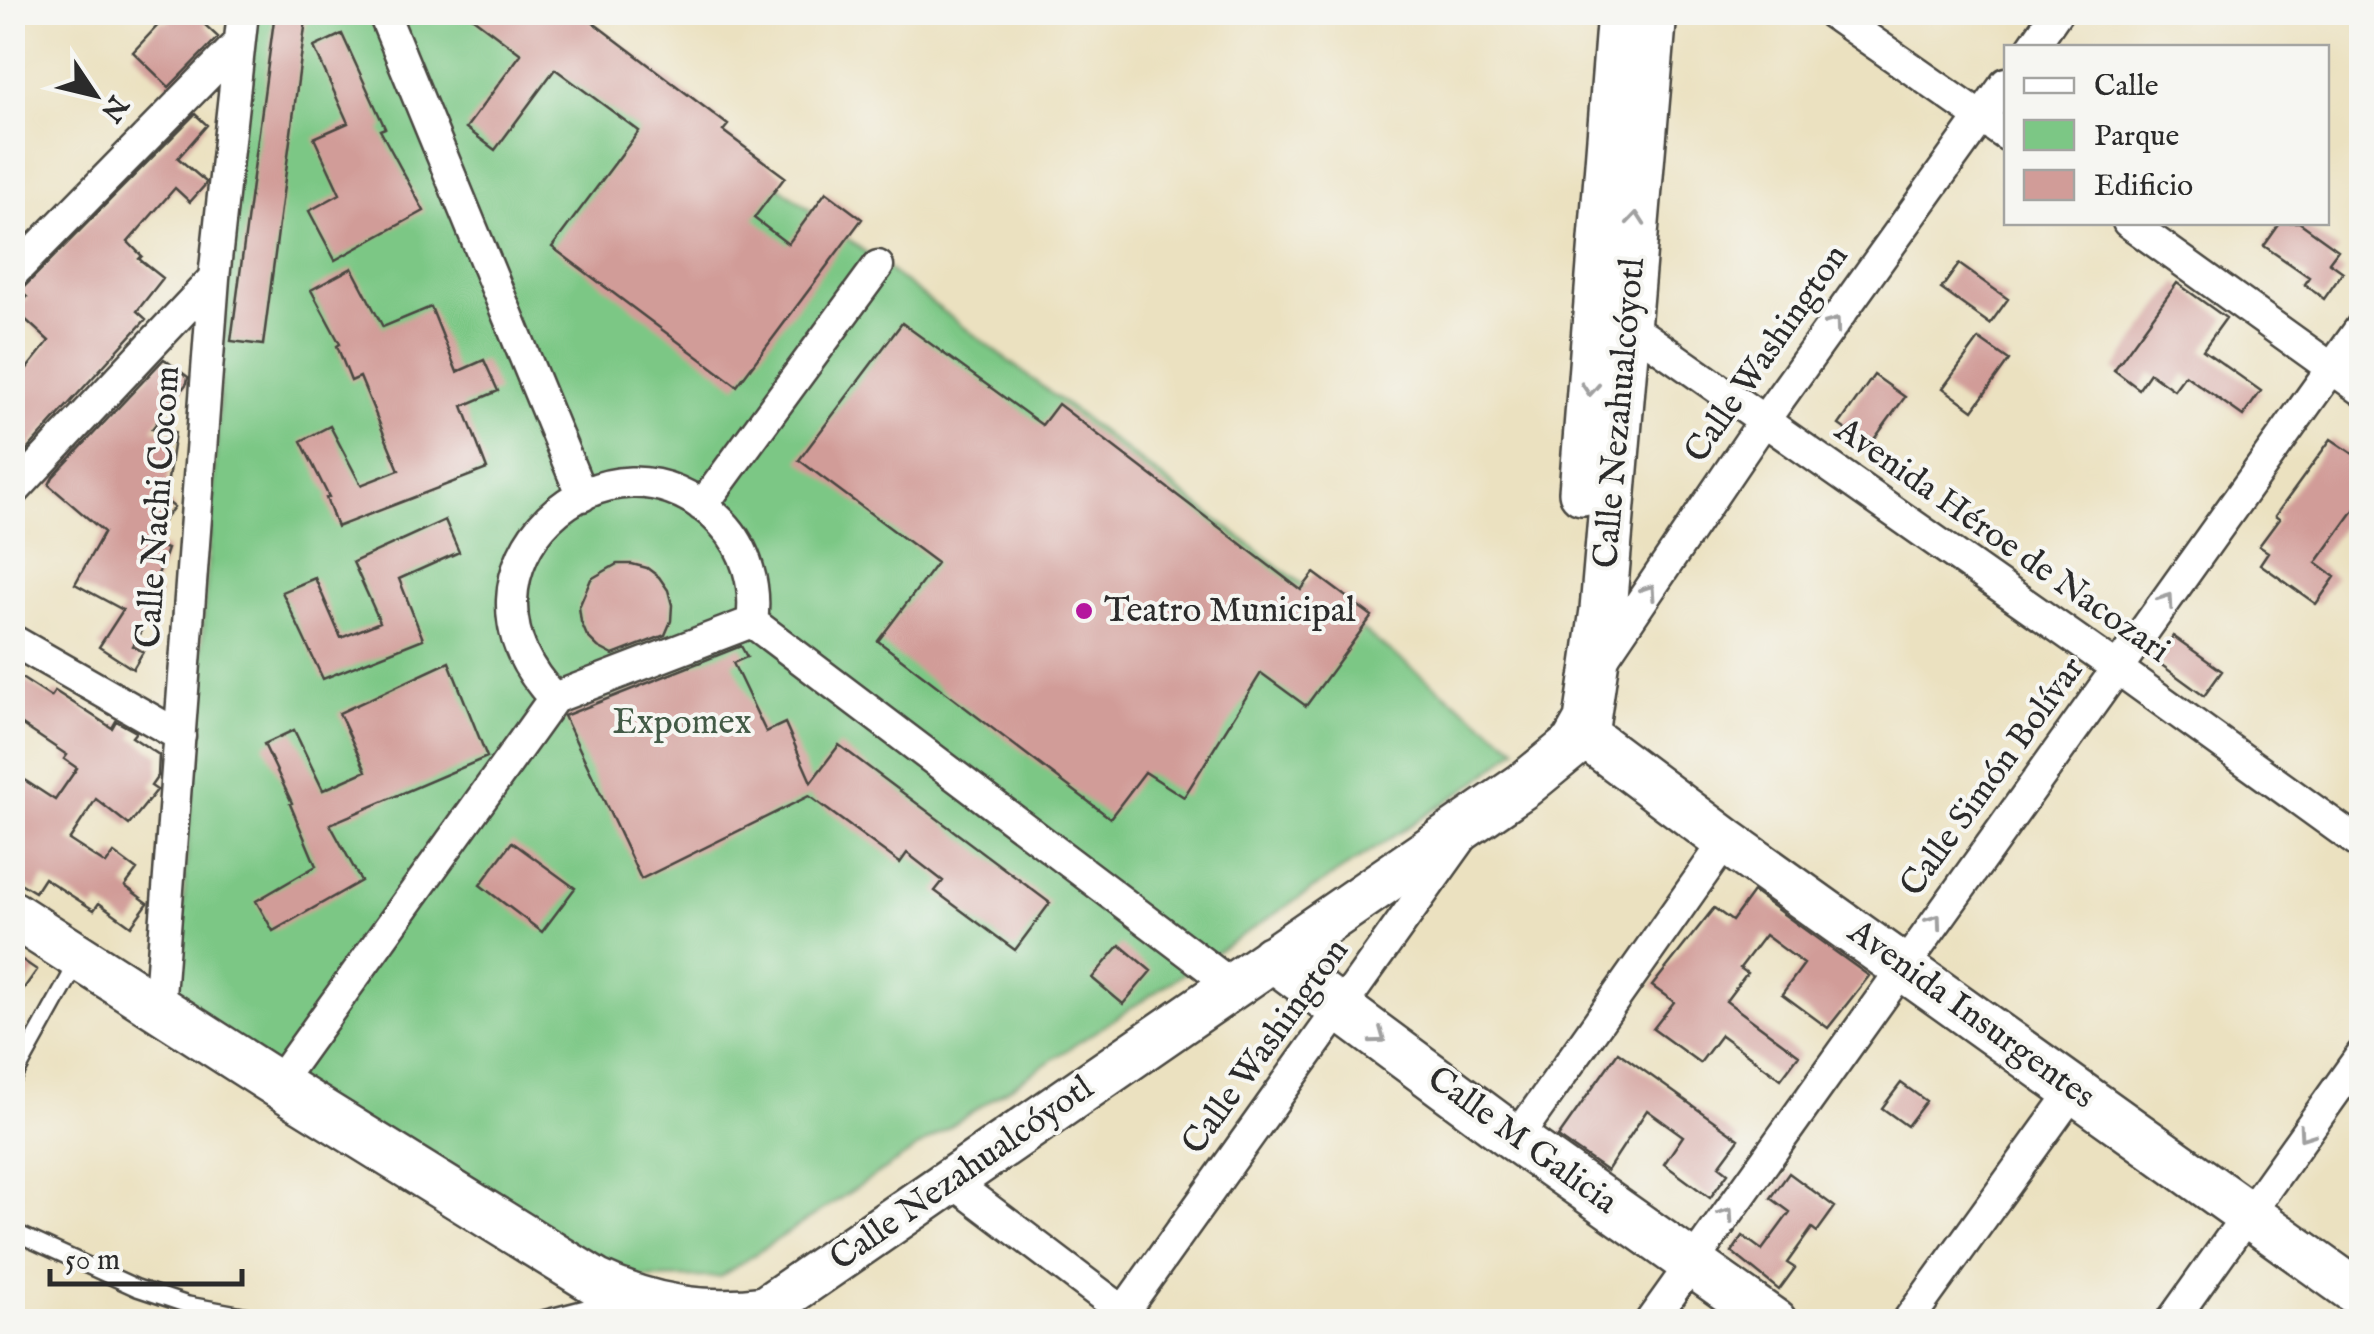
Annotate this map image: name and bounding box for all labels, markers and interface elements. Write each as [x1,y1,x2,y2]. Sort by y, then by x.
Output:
north arrow [45,45,145,145]
legend [2004,45,2329,225]
text: Calle [2094,68,2158,106]
text: N [92,87,135,128]
text: Parque [2094,118,2179,156]
text: Edificio [2094,168,2193,206]
one-way arrow [1625,211,1647,227]
street label: Calle Washington [1675,236,1859,472]
street label: Calle Nezahualcóyotl [1584,256,1656,570]
one-way arrow [1822,316,1840,335]
street label: Calle Nachi Cocom [127,364,191,650]
one-way arrow [1579,381,1601,397]
street label: Avenida Héroe de Nacozari [1825,408,2178,674]
one-way arrow [1637,583,1655,602]
place label: Teatro Municipal [1104,589,1356,634]
one-way arrow [2155,593,2173,612]
marker: Teatro Municipal [1073,600,1095,622]
street label: Calle Simón Bolívar [1891,648,2095,906]
park label: Expomex [612,701,752,746]
street label: Avenida Insurgentes [1838,910,2103,1120]
one-way arrow [1923,913,1942,932]
street label: Calle Washington [1172,930,1360,1164]
one-way arrow [1368,1026,1386,1043]
street label: Calle M Galicia [1418,1057,1627,1226]
street label: Calle Nezahualcóyotl [822,1066,1103,1282]
one-way arrow [2299,1123,2317,1141]
one-way arrow [1715,1207,1733,1225]
scale bar [50,1224,242,1286]
text: 50 m [65,1242,120,1280]

